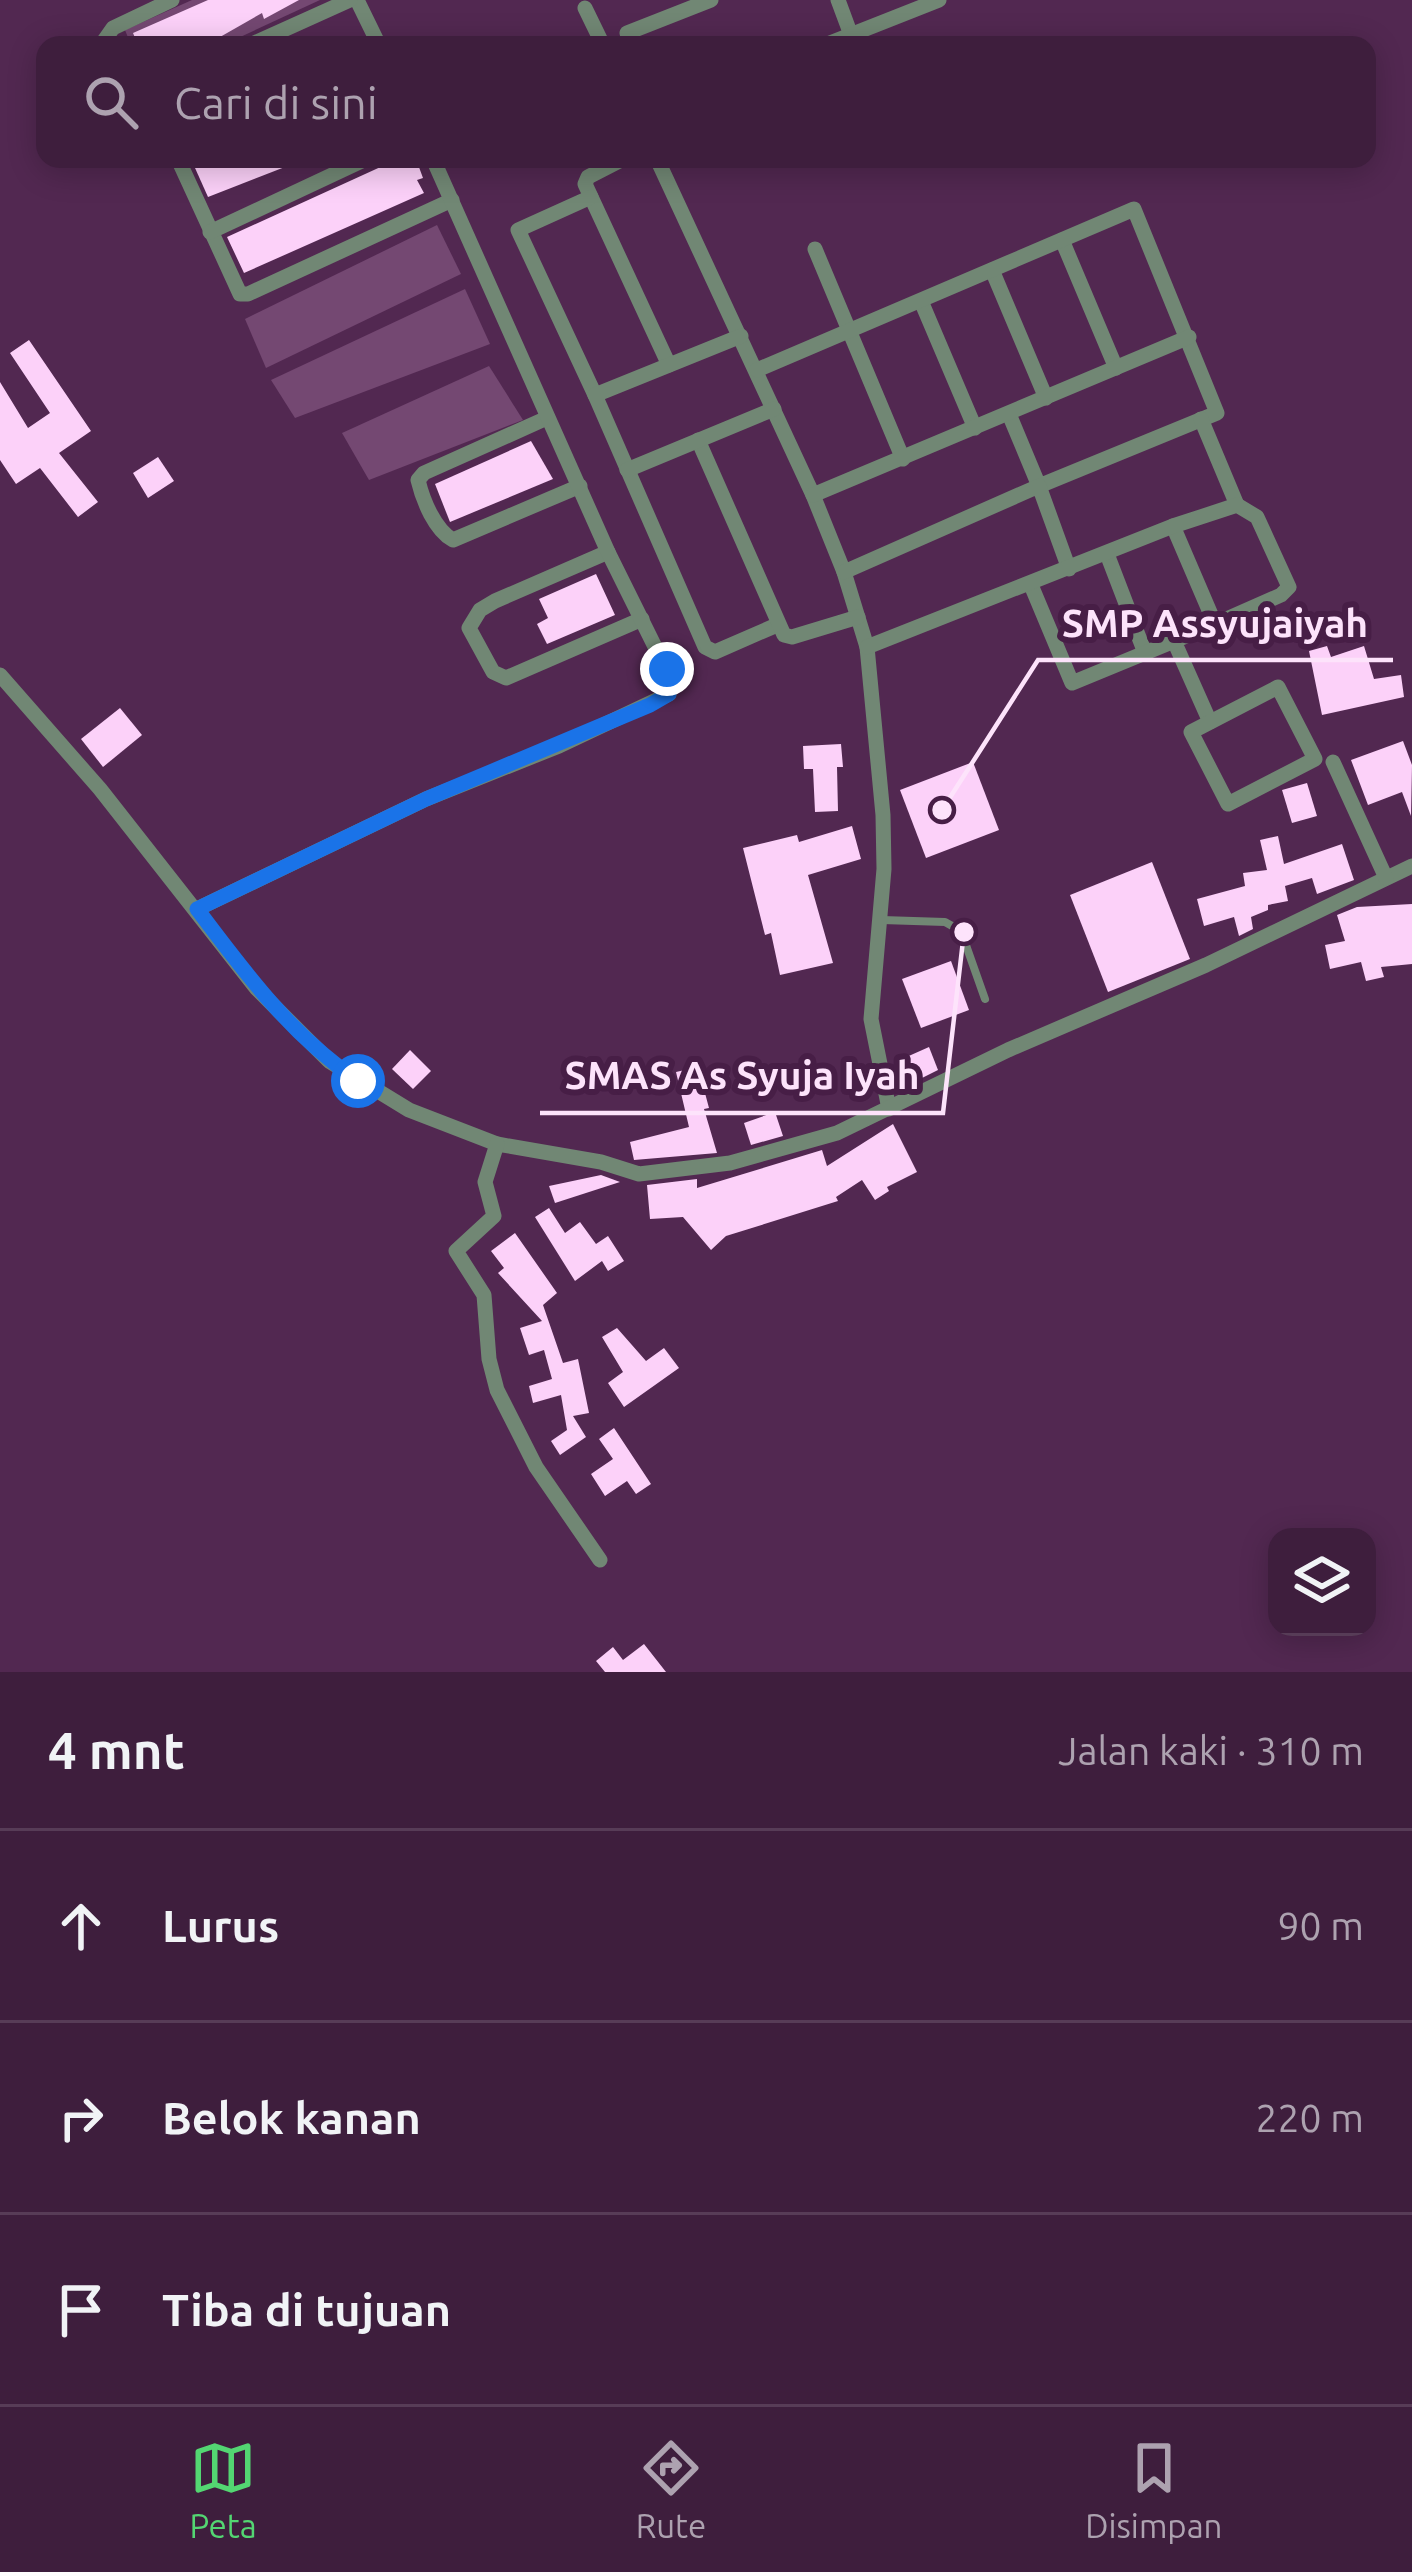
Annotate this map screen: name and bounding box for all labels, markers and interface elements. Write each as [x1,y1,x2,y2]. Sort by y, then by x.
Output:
search box [36,36,1376,168]
icon: search [78,69,144,135]
text: Cari di sini [174,77,378,128]
callout: SMP Assyujaiyah [1038,585,1393,660]
text: SMP Assyujaiyah [1062,601,1368,644]
route end [640,642,694,696]
callout: SMAS As Syuja Iyah [540,1038,943,1113]
text: SMAS As Syuja Iyah [565,1053,920,1096]
route start [331,1054,385,1108]
map controls [1268,1528,1376,1636]
button: layers [1268,1528,1376,1636]
text: 4 mnt [48,1721,185,1779]
text: Jalan kaki · 310 m [1058,1729,1364,1772]
icon: ahead [48,1893,114,1959]
text: Lurus [162,1900,279,1951]
text: 90 m [1277,1904,1364,1947]
icon: right [48,2085,114,2151]
text: Belok kanan [162,2092,421,2143]
text: 220 m [1255,2096,1364,2139]
icon: arrive [48,2277,114,2343]
text: Tiba di tujuan [162,2284,451,2335]
tab: Peta [190,2435,257,2544]
tab: Rute [636,2435,706,2544]
tab: Disimpan [1085,2435,1222,2544]

